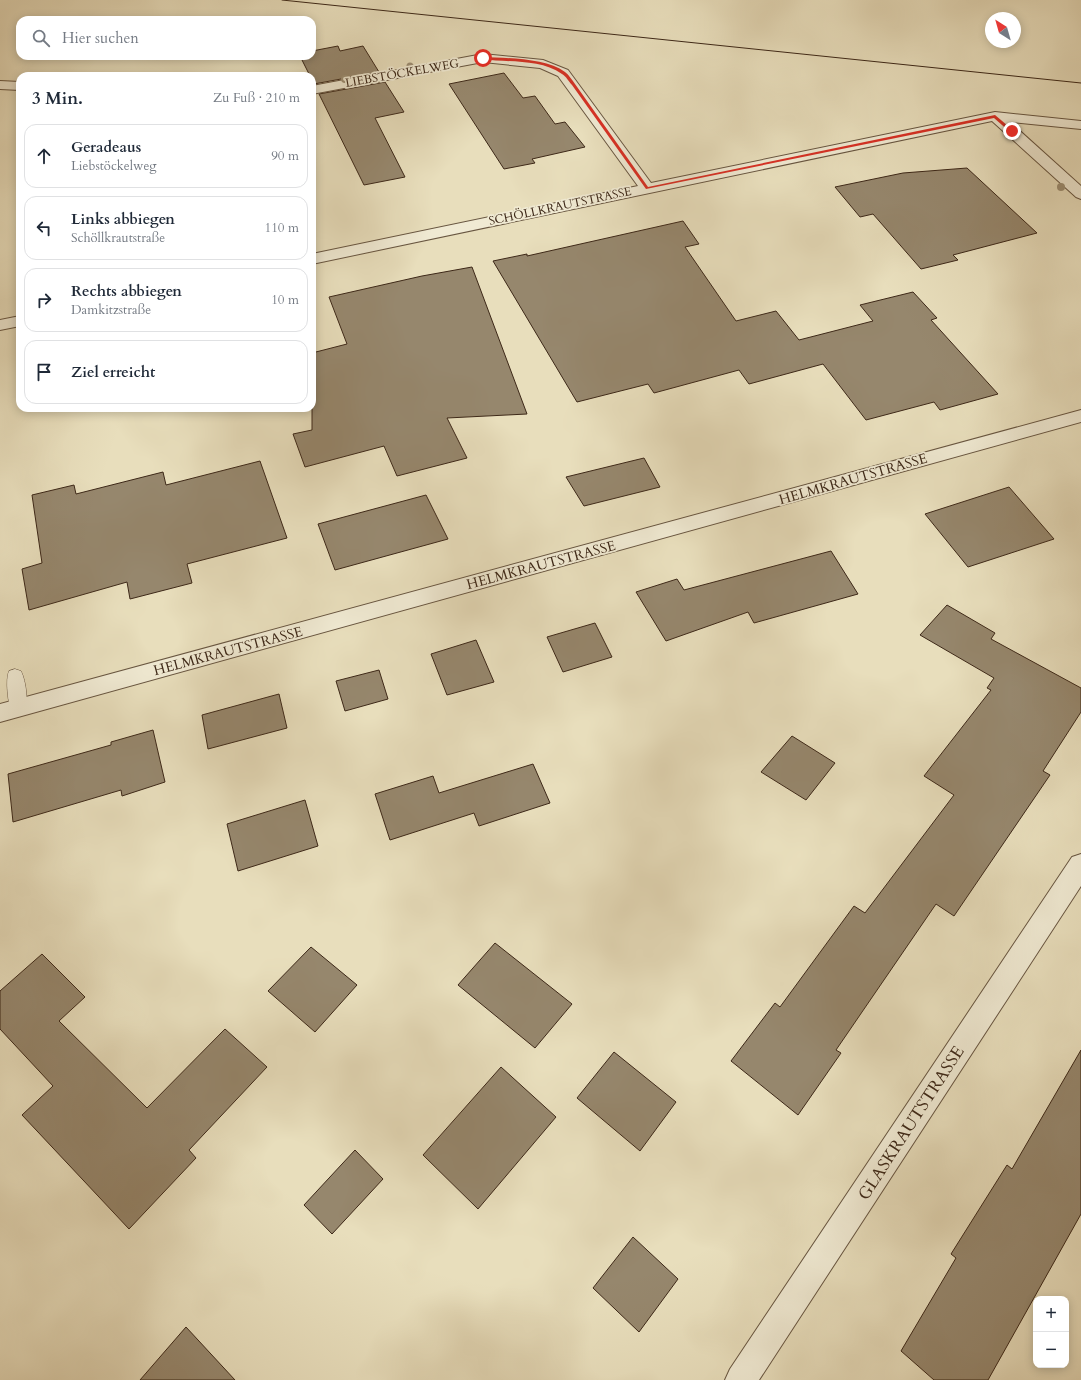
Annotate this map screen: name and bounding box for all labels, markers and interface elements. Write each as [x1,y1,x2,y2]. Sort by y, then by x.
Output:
north arrow [985,12,1021,48]
search box [16,16,316,60]
icon: search [30,27,52,49]
text: Hier suchen [62,28,139,48]
route start [474,49,492,67]
street label: LIEBSTÖCKELWEG [344,55,461,91]
text: 3 Min. [32,87,83,110]
text: Zu Fuß · 210 m [213,89,300,107]
route end [1003,122,1021,140]
text: Geradeaus [71,137,141,157]
icon: ahead [33,145,55,167]
text: 90 m [271,147,299,165]
text: Liebstöckelweg [71,157,157,175]
street label: SCHÖLLKRAUTSTRASSE [487,183,633,229]
text: Links abbiegen [71,209,175,229]
icon: left [33,217,55,239]
text: 110 m [265,219,299,237]
text: Schöllkrautstraße [71,229,165,247]
text: Rechts abbiegen [71,281,182,301]
icon: right [33,289,55,311]
text: 10 m [271,291,299,309]
text: Damkitzstraße [71,301,151,319]
icon: arrive [33,361,55,383]
text: Ziel erreicht [71,362,155,382]
street label: HELMKRAUTSTRASSE [777,449,930,509]
street label: HELMKRAUTSTRASSE [464,536,618,594]
street label: HELMKRAUTSTRASSE [151,622,305,680]
street label: GLASKRAUTSTRASSE [852,1041,970,1205]
map controls [1033,1296,1069,1368]
button: + [1033,1296,1069,1332]
button: − [1033,1332,1069,1368]

